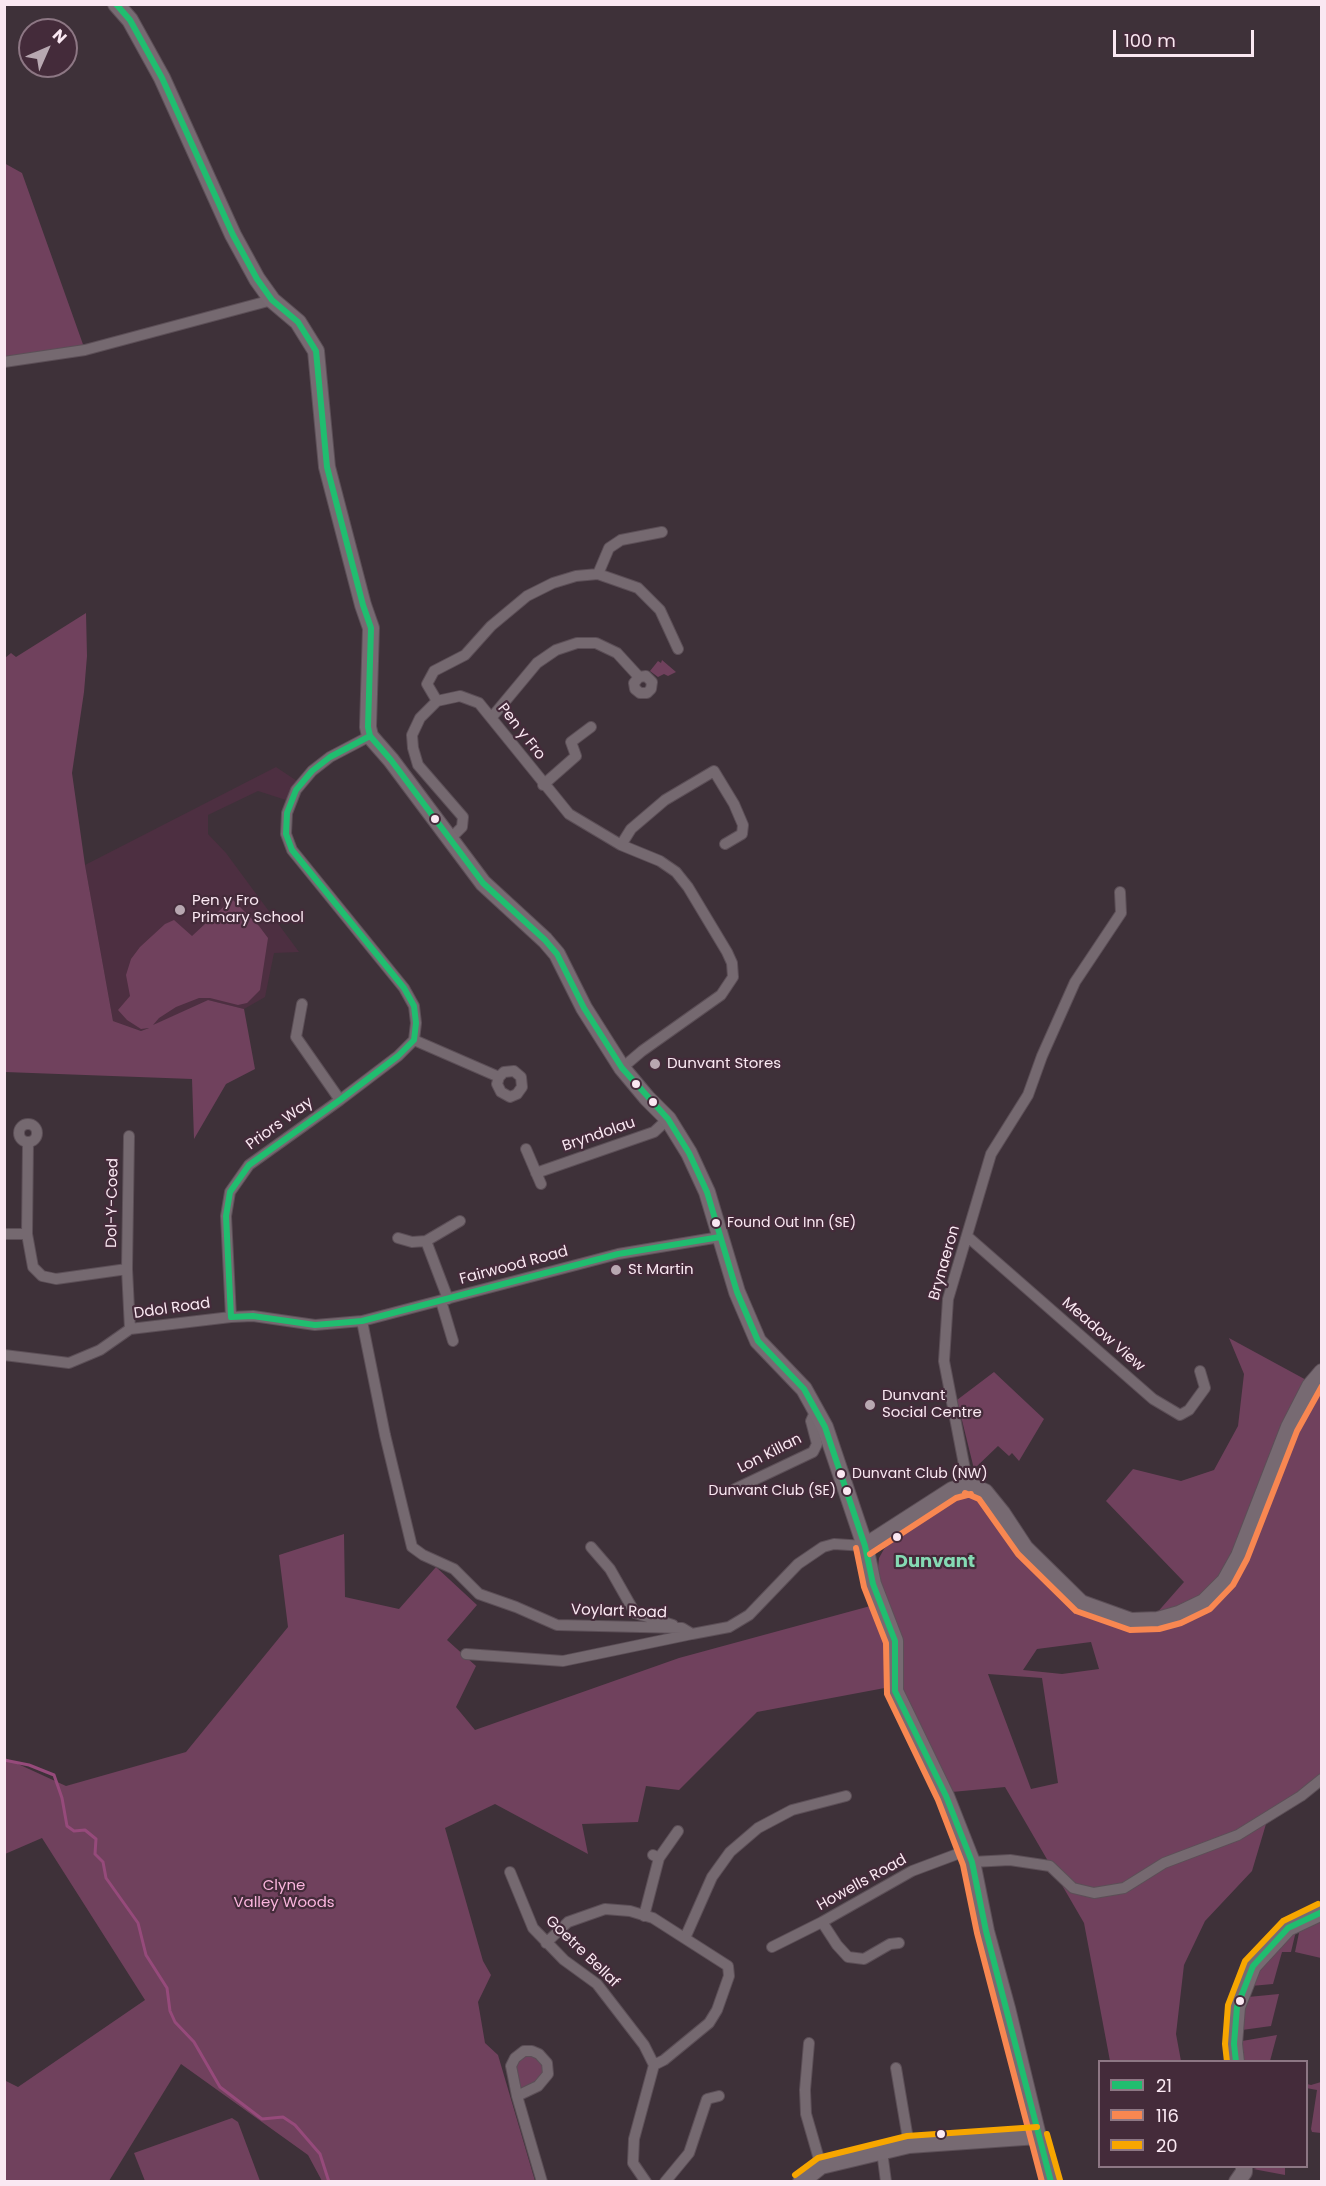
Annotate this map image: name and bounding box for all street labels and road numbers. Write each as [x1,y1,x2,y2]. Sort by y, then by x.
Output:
street label: Pen y Fro [493,700,549,764]
street label: Priors Way [243,1094,317,1154]
street label: Bryndolau [560,1114,638,1156]
street label: Dol-Y-Coed [103,1158,123,1248]
street label: Brynaeron [926,1223,964,1303]
street label: Fairwood Road [458,1243,570,1289]
street label: Meadow View [1058,1294,1148,1376]
street label: Ddol Road [133,1295,211,1323]
street label: Lon Killan [735,1430,805,1478]
street label: Voylart Road [571,1601,667,1623]
street label: Howells Road [814,1851,910,1915]
street label: Goetre Bellaf [541,1912,623,1992]

